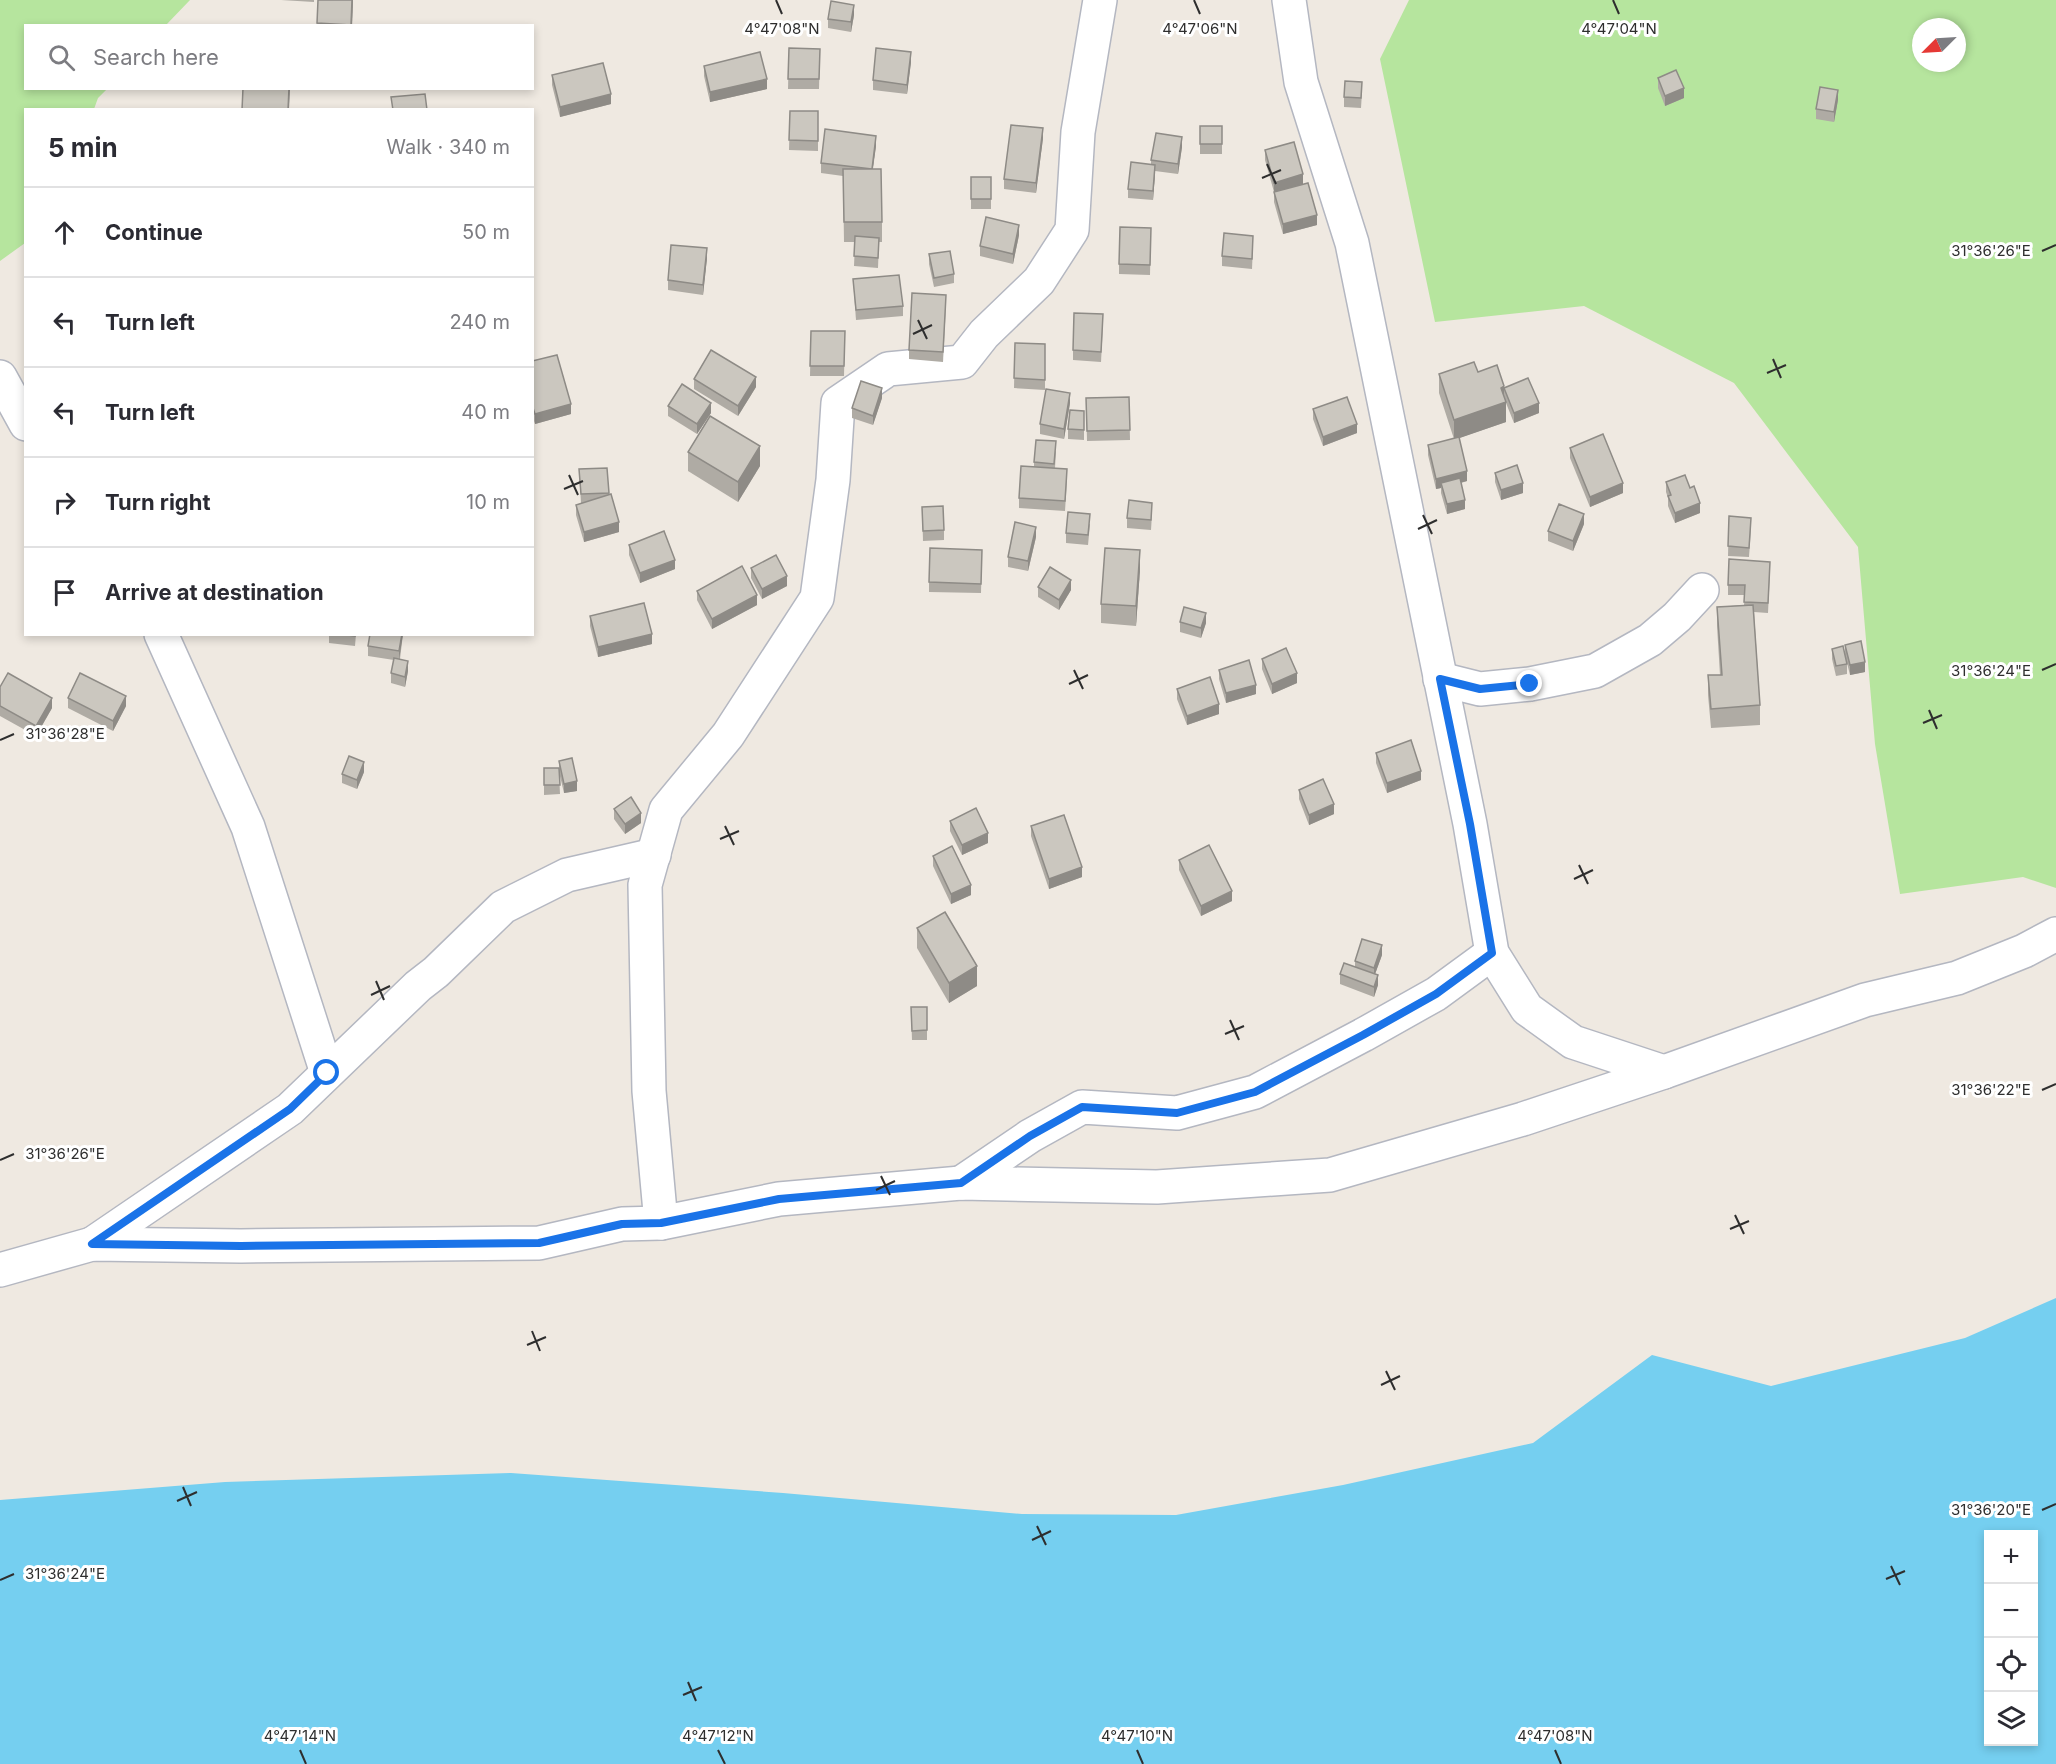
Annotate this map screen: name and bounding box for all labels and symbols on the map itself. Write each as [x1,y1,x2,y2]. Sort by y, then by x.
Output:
north arrow [1912,18,1966,72]
text: 4°47'08"N [744,19,820,38]
text: 4°47'06"N [1162,19,1238,38]
text: 4°47'04"N [1581,19,1657,38]
text: 31°36'26"E [1951,241,2031,260]
text: 31°36'24"E [1951,661,2031,680]
route end [1516,670,1542,696]
text: 31°36'28"E [25,724,105,743]
route start [313,1059,339,1085]
text: 31°36'22"E [1951,1080,2031,1099]
text: 31°36'26"E [25,1144,105,1163]
text: 31°36'20"E [1951,1500,2031,1519]
text: 31°36'24"E [25,1564,105,1583]
text: 4°47'14"N [264,1726,336,1745]
text: 4°47'12"N [682,1726,754,1745]
text: 4°47'10"N [1101,1726,1173,1745]
text: 4°47'08"N [1517,1726,1593,1745]

